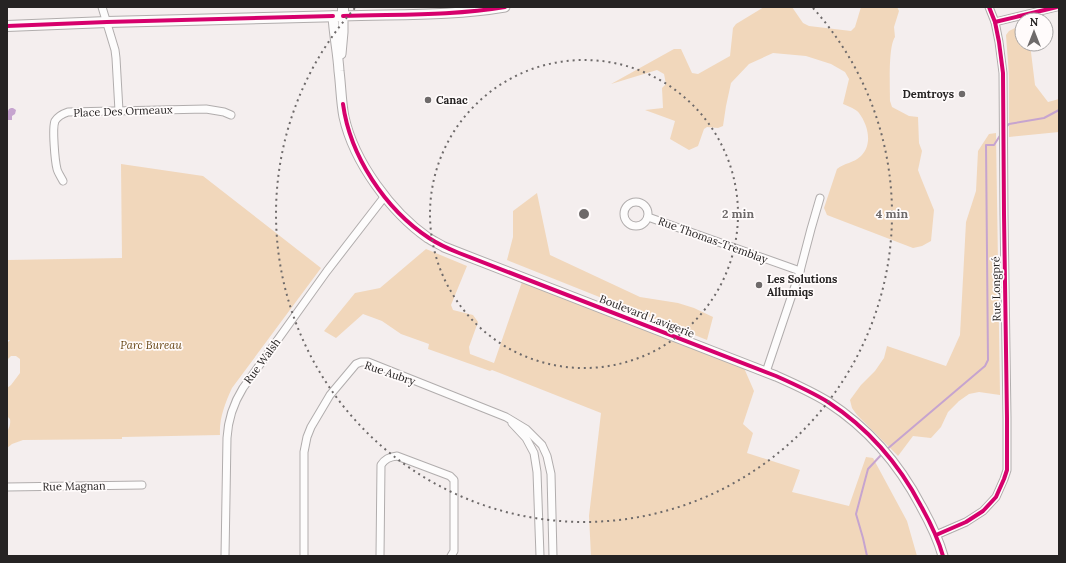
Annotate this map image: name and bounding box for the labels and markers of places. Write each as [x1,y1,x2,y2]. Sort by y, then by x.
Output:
place label: Demtroys [902,87,954,101]
marker: Demtroys [957,89,967,99]
place label: Canac [436,93,468,107]
marker: Canac [423,95,433,105]
centre of rings [577,207,591,221]
place label: Les Solutions Allumiqs [767,272,837,299]
marker: Les Solutions Allumiqs [754,280,764,290]

